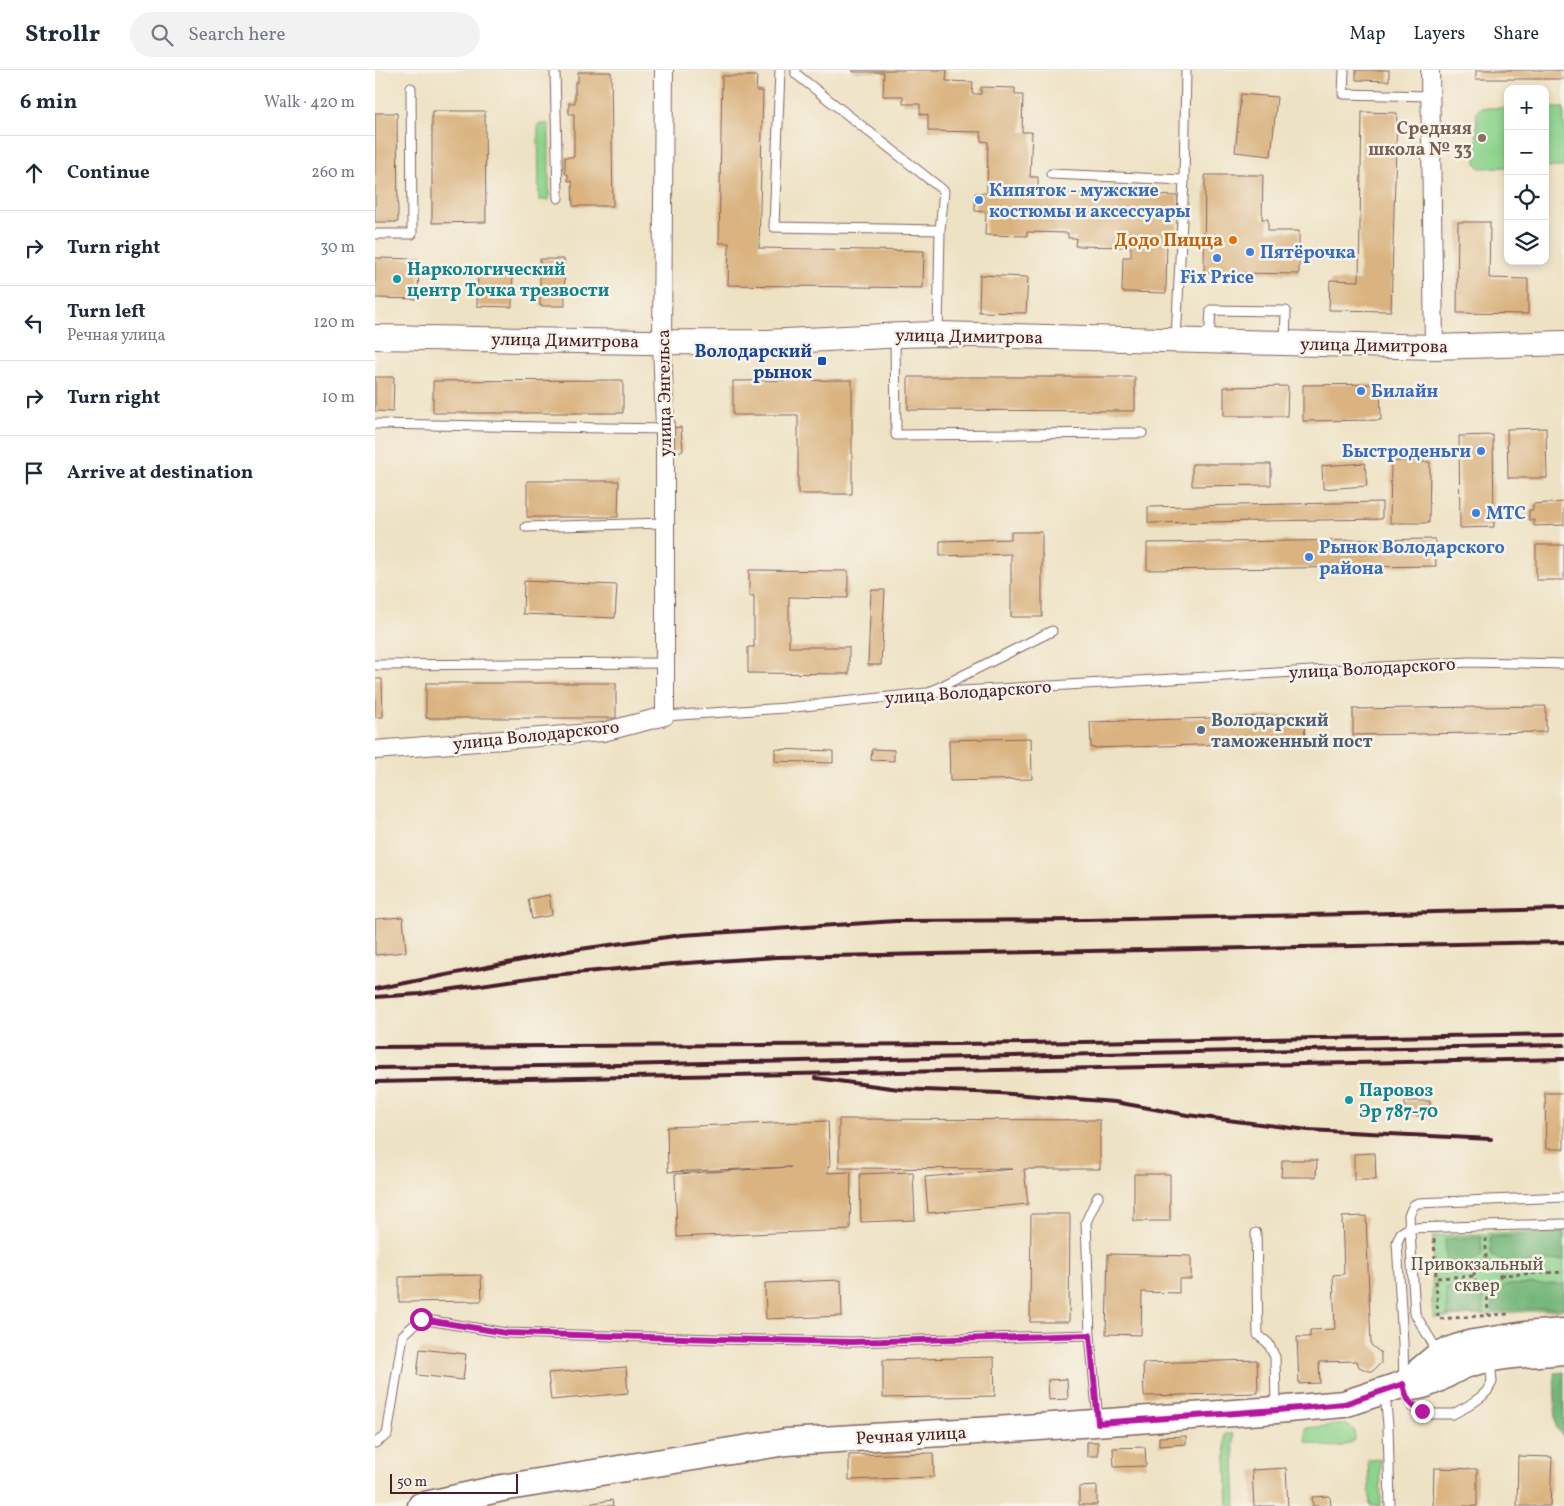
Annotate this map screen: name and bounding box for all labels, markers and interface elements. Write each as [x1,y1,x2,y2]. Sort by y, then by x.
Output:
search box [130,12,480,57]
text: Strollr [25,18,100,52]
icon: search [148,21,176,49]
text: Search here [188,22,286,48]
text: Map [1349,22,1385,47]
text: Layers [1413,22,1465,47]
text: Share [1493,22,1539,47]
map controls [1504,85,1549,265]
button: + [1504,85,1549,130]
text: 6 min [20,88,77,117]
text: Walk · 420 m [264,92,355,114]
place label: Средняя школа № 33 [1368,117,1472,163]
button: − [1504,130,1549,175]
marker: Средняя школа № 33 [1476,132,1488,144]
icon: ahead [20,159,48,187]
text: Continue [67,160,150,186]
text: 260 m [311,162,355,184]
button: locate [1504,175,1549,220]
place label: Кипяток - мужские костюмы и аксессуары [989,179,1191,225]
marker: Кипяток - мужские костюмы и аксессуары [973,194,985,206]
button: layers [1504,220,1549,265]
place label: Додо Пицца [1114,229,1223,254]
icon: right [20,234,48,262]
marker: Додо Пицца [1227,234,1239,246]
text: Turn right [67,235,160,261]
text: 30 m [320,237,355,259]
place label: Пятёрочка [1260,241,1356,266]
marker: Пятёрочка [1244,246,1256,258]
marker: Fix Price [1211,252,1223,264]
place label: Наркологический центр Точка трезвости [407,258,609,304]
place label: Fix Price [1180,266,1254,291]
marker: Наркологический центр Точка трезвости [391,273,403,285]
text: Turn left [67,299,146,325]
icon: left [20,309,48,337]
text: 120 m [313,312,355,334]
street label: улица Димитрова [895,324,1043,351]
text: Речная улица [67,325,165,347]
street label: улица Димитрова [491,328,639,355]
street label: улица Энгельса [652,329,679,457]
street label: улица Димитрова [1300,333,1448,360]
place label: Володарский рынок [695,340,812,386]
marker: Володарский рынок [816,355,828,367]
place label: Билайн [1371,380,1438,405]
icon: right [20,384,48,412]
text: Turn right [67,385,160,411]
marker: Билайн [1355,385,1367,397]
text: 10 m [322,387,355,409]
place label: Быстроденьги [1342,440,1471,465]
marker: Быстроденьги [1475,445,1487,457]
icon: arrive [20,459,48,487]
text: Arrive at destination [67,460,253,486]
place label: МТС [1486,502,1526,527]
marker: МТС [1470,507,1482,519]
place label: Рынок Володарского района [1319,536,1505,582]
marker: Рынок Володарского района [1303,551,1315,563]
street label: улица Володарского [1288,653,1456,686]
street label: улица Володарского [884,675,1052,712]
place label: Володарский таможенный пост [1211,709,1373,755]
street label: улица Володарского [452,715,621,758]
marker: Володарский таможенный пост [1195,724,1207,736]
place label: Паровоз Эр 787-70 [1359,1079,1438,1125]
marker: Паровоз Эр 787-70 [1343,1094,1355,1106]
park label: Привокзальный сквер [1411,1253,1543,1299]
route start [410,1308,433,1331]
route end [1411,1400,1434,1423]
street label: Речная улица [855,1421,967,1452]
scale bar [390,1471,517,1494]
text: 50 m [397,1473,427,1492]

